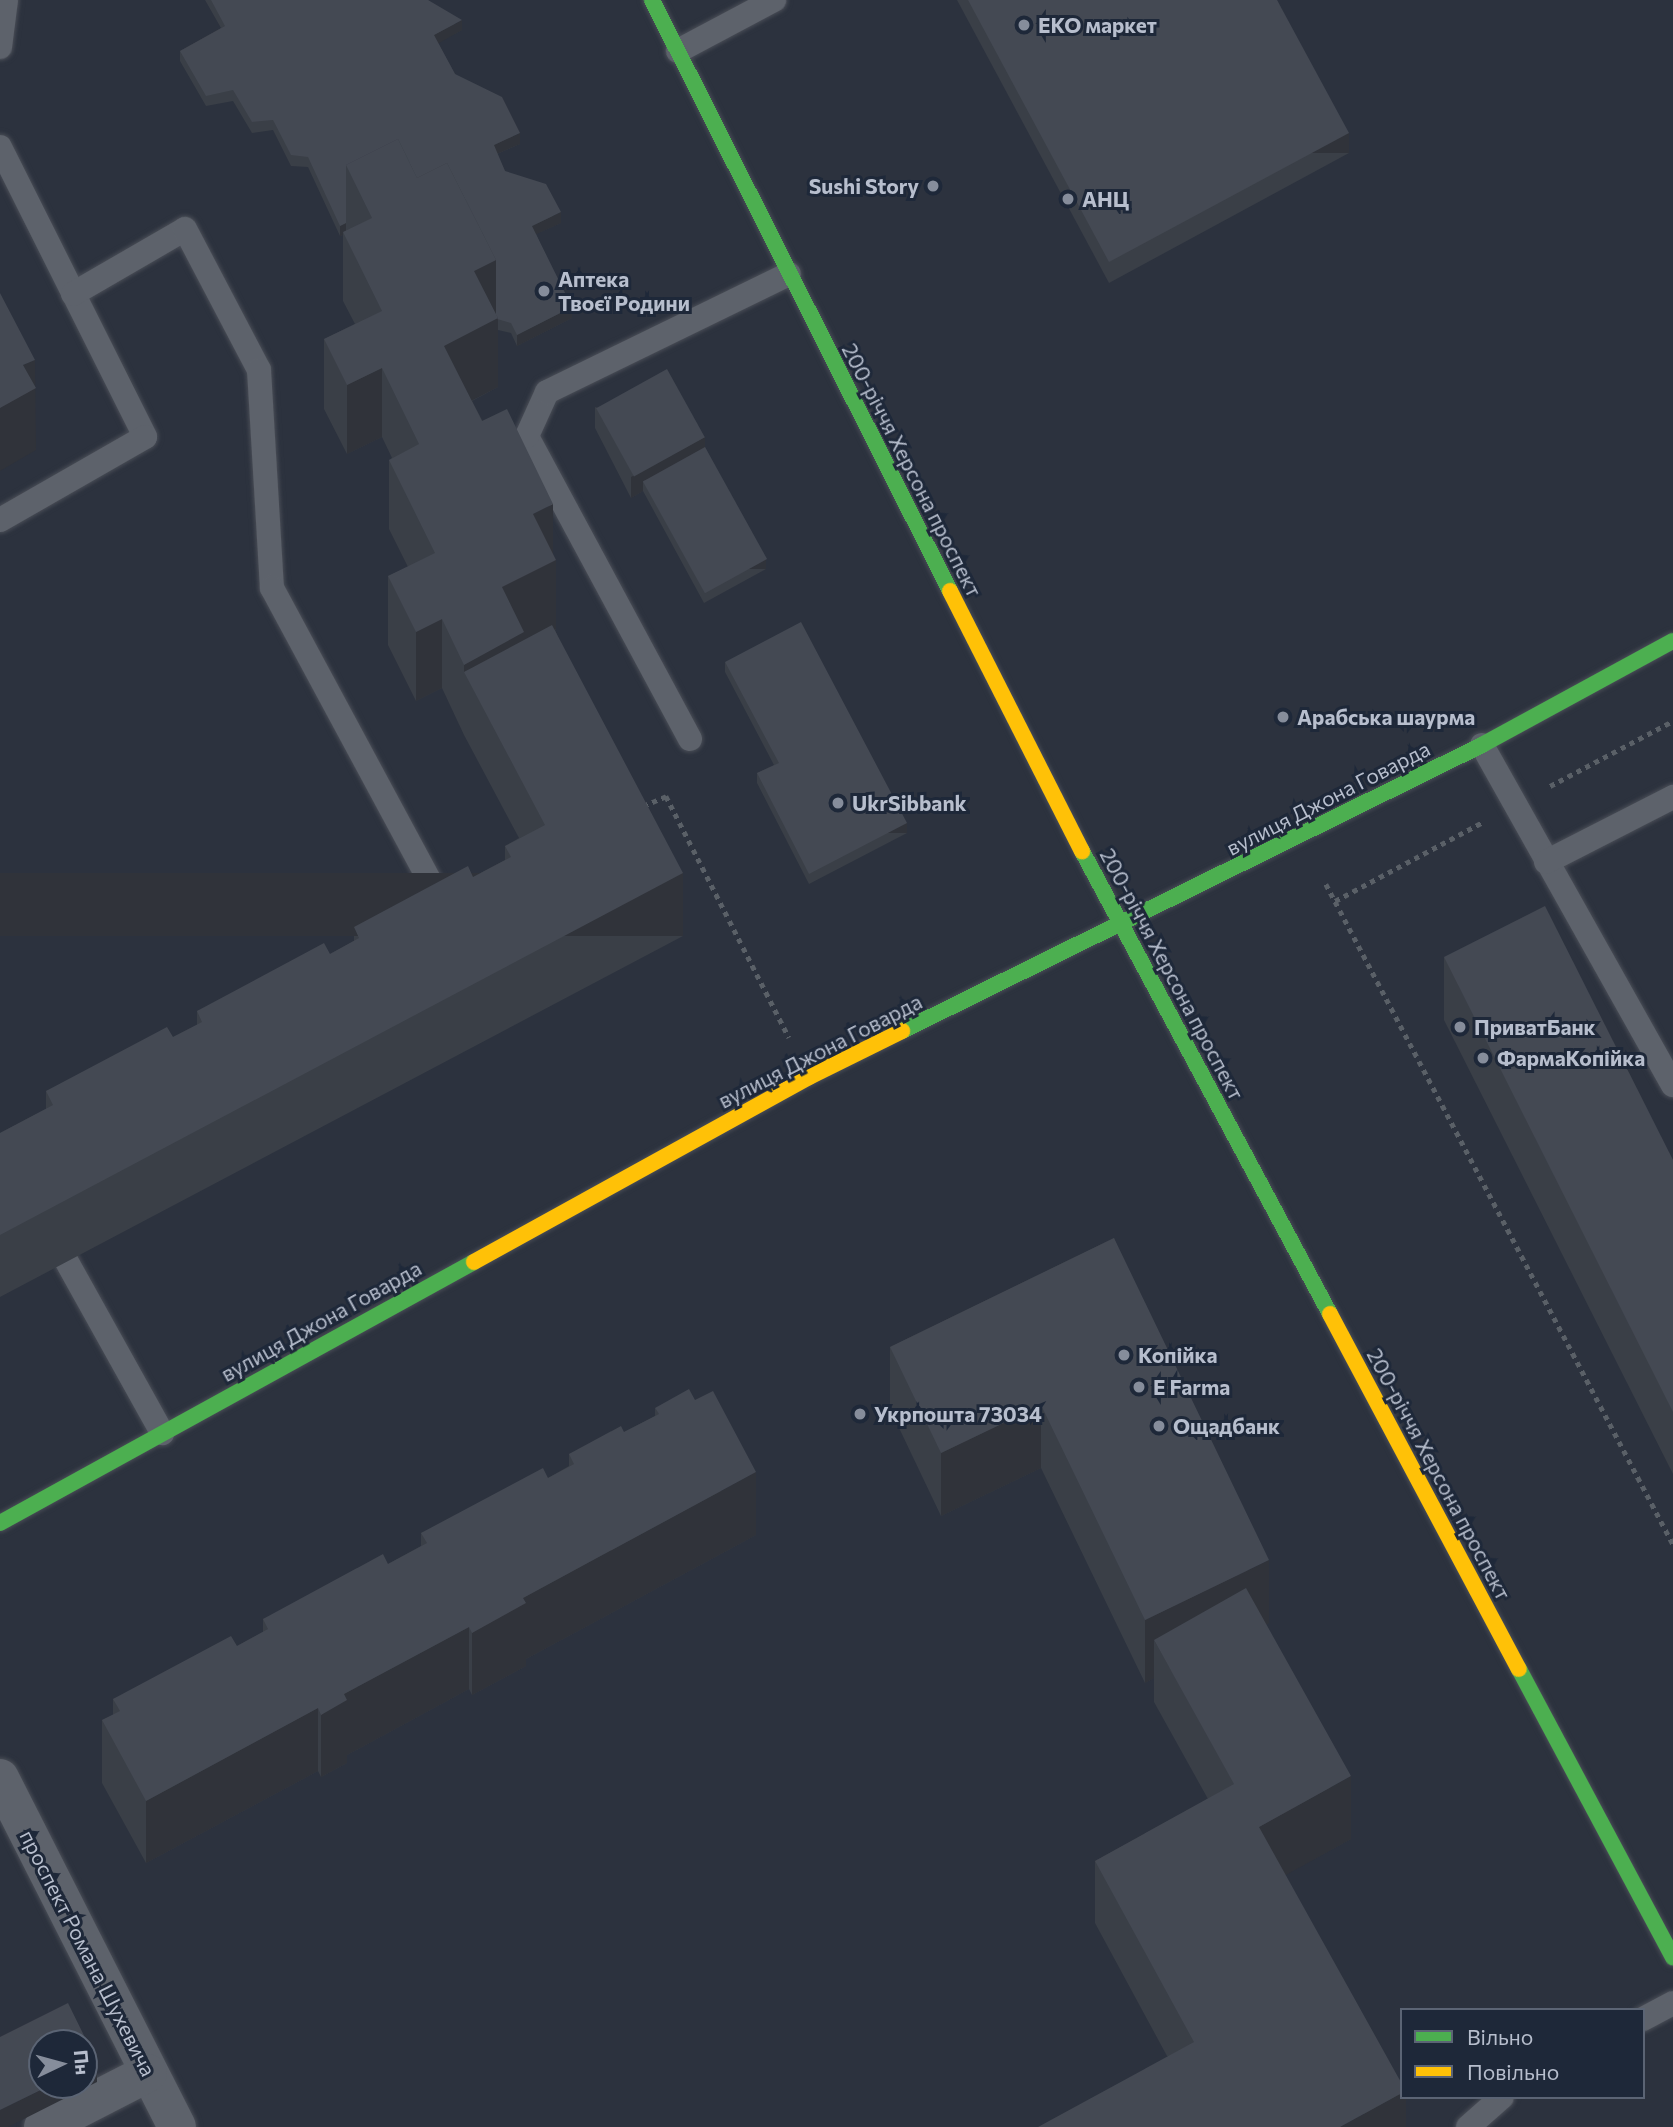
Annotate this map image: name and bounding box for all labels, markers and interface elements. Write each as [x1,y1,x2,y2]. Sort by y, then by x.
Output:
place label: ЕКО маркет [1038,12,1157,38]
marker: ЕКО маркет [1016,17,1032,33]
place label: Sushi Story [809,173,919,199]
marker: Sushi Story [925,178,941,194]
place label: АНЦ [1082,186,1129,212]
marker: АНЦ [1060,191,1076,207]
place label: Аптека Твоєї Родини [558,266,690,316]
marker: Аптека Твоєї Родини [536,283,552,299]
street label: 200-річчя Херсона проспект [837,339,987,601]
place label: Арабська шаурма [1297,704,1475,730]
marker: Арабська шаурма [1275,709,1291,725]
street label: вулиця Джона Говарда [1222,736,1434,860]
place label: UkrSibbank [852,790,967,816]
marker: UkrSibbank [830,795,846,811]
street label: 200-річчя Херсона проспект [1095,844,1249,1104]
street label: вулиця Джона Говарда [714,989,926,1113]
place label: ПриватБанк [1474,1014,1596,1040]
marker: ПриватБанк [1452,1019,1468,1035]
place label: ФармаКопійка [1497,1045,1645,1071]
marker: ФармаКопійка [1475,1050,1491,1066]
street label: вулиця Джона Говарда [216,1255,426,1387]
place label: Копійка [1138,1342,1218,1368]
street label: 200-річчя Херсона проспект [1362,1344,1516,1604]
marker: Копійка [1116,1347,1132,1363]
place label: E Farma [1153,1374,1230,1400]
marker: E Farma [1131,1379,1147,1395]
place label: Укрпошта 73034 [874,1401,1042,1427]
marker: Укрпошта 73034 [852,1406,868,1422]
place label: Ощадбанк [1173,1413,1280,1439]
marker: Ощадбанк [1151,1418,1167,1434]
street label: проспект Романа Шухевича [15,1826,161,2080]
legend [1400,2008,1645,2099]
text: Вільно [1467,2024,1533,2049]
north arrow [28,2029,98,2099]
text: Пн [70,2049,95,2076]
text: Повільно [1467,2059,1559,2084]

